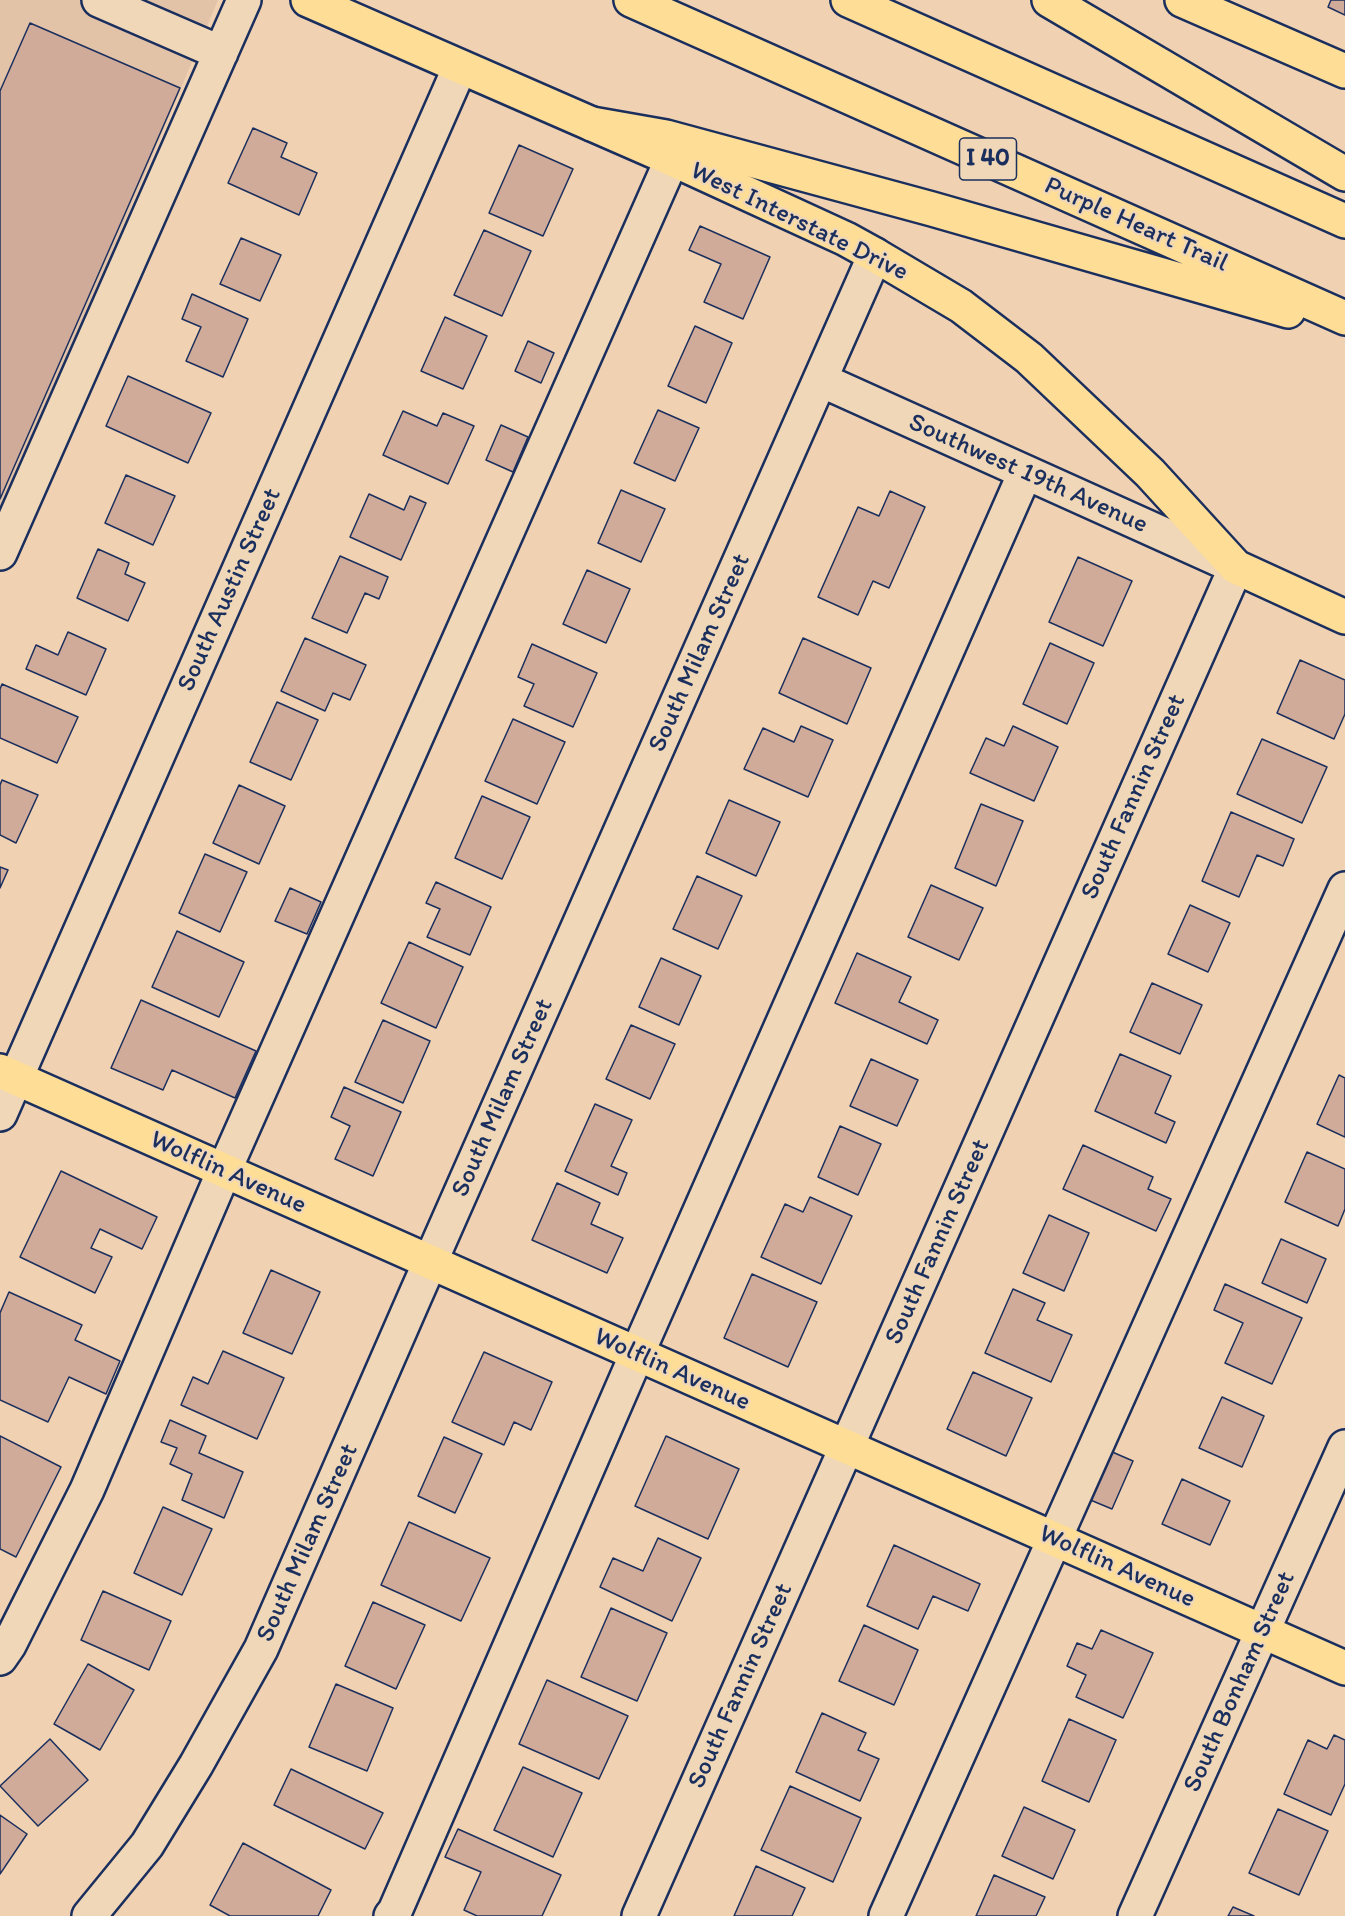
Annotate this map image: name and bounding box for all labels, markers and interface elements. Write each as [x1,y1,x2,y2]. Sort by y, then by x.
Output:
road number: I 40 [960,138,1016,180]
street label: West Interstate Drive [685,156,913,288]
street label: Purple Heart Trail [1039,171,1233,279]
street label: Southwest 19th Avenue [904,407,1152,541]
street label: South Austin Street [171,484,289,696]
street label: South Milam Street [642,549,758,757]
street label: South Fannin Street [1075,689,1193,905]
street label: South Milam Street [445,994,561,1202]
street label: Wolflin Avenue [145,1125,311,1221]
street label: South Fannin Street [879,1134,997,1350]
street label: Wolflin Avenue [589,1322,755,1418]
street label: South Milam Street [250,1439,366,1647]
street label: Wolflin Avenue [1034,1519,1200,1615]
street label: South Bonham Street [1177,1567,1303,1797]
street label: South Fannin Street [682,1578,800,1794]

